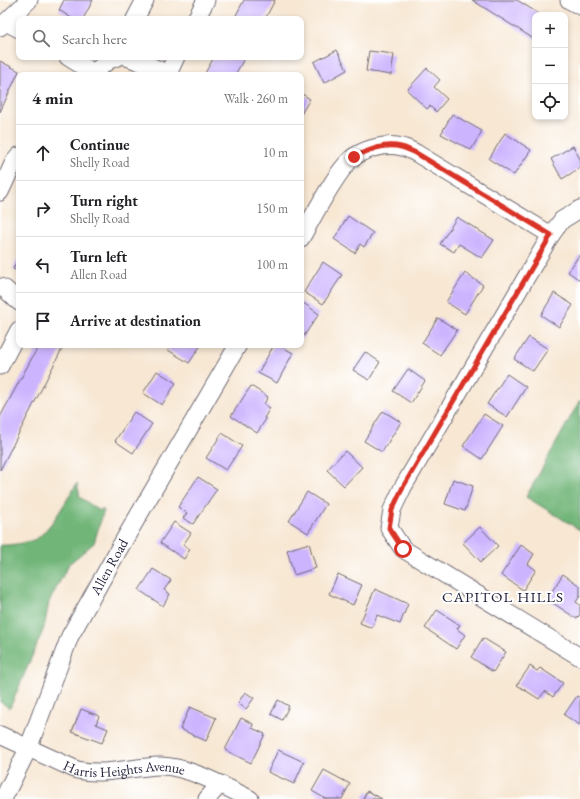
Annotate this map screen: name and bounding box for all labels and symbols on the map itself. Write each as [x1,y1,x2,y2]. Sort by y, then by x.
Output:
route end [345,148,363,166]
street label: Allen Road [86,535,132,599]
route start [394,540,412,558]
district label: CAPITOL HILLS [442,587,564,606]
street label: Harris Heights Avenue [61,756,188,781]

